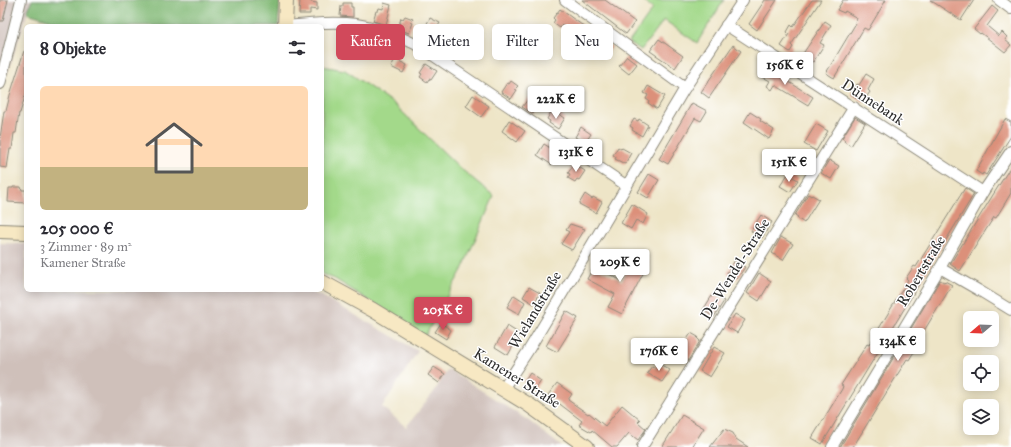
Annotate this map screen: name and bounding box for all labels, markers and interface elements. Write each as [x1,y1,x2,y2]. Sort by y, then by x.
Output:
chip: Kaufen [336,24,405,60]
chip: Mieten [413,24,484,60]
chip: Filter [492,24,553,60]
chip: Neu [561,24,613,60]
icon: filters [286,37,308,59]
text: 8 Objekte [40,38,106,59]
pin: 156K € [752,52,818,86]
text: 156K € [766,57,804,73]
street label: Dünnebank [838,75,908,129]
pin: 222K € [523,86,589,120]
text: 222K € [536,91,576,107]
icon: home [138,112,210,184]
pin: 131K € [543,139,609,173]
text: 131K € [558,144,594,160]
pin: 151K € [756,149,822,183]
text: 151K € [771,154,807,170]
street label: De-Wendel-Straße [697,215,773,323]
text: 205 000 € [40,218,114,239]
street label: Robertstraße [893,232,949,310]
text: 3 Zimmer · 89 m² [40,239,132,255]
pin: 209K € [587,249,653,283]
text: 209K € [600,254,640,270]
text: Kamener Straße [40,255,126,271]
street label: Wielandstraße [505,268,565,352]
pin: 205K € [410,297,476,331]
text: 205K € [423,302,463,318]
north arrow [963,311,999,347]
map controls [963,311,999,435]
pin: 134K € [865,328,931,362]
text: 134K € [879,333,917,349]
pin: 176K € [626,338,692,372]
text: 176K € [640,343,678,359]
street label: Kamener Straße [470,344,564,412]
button: locate [963,355,999,391]
button: layers [963,399,999,435]

